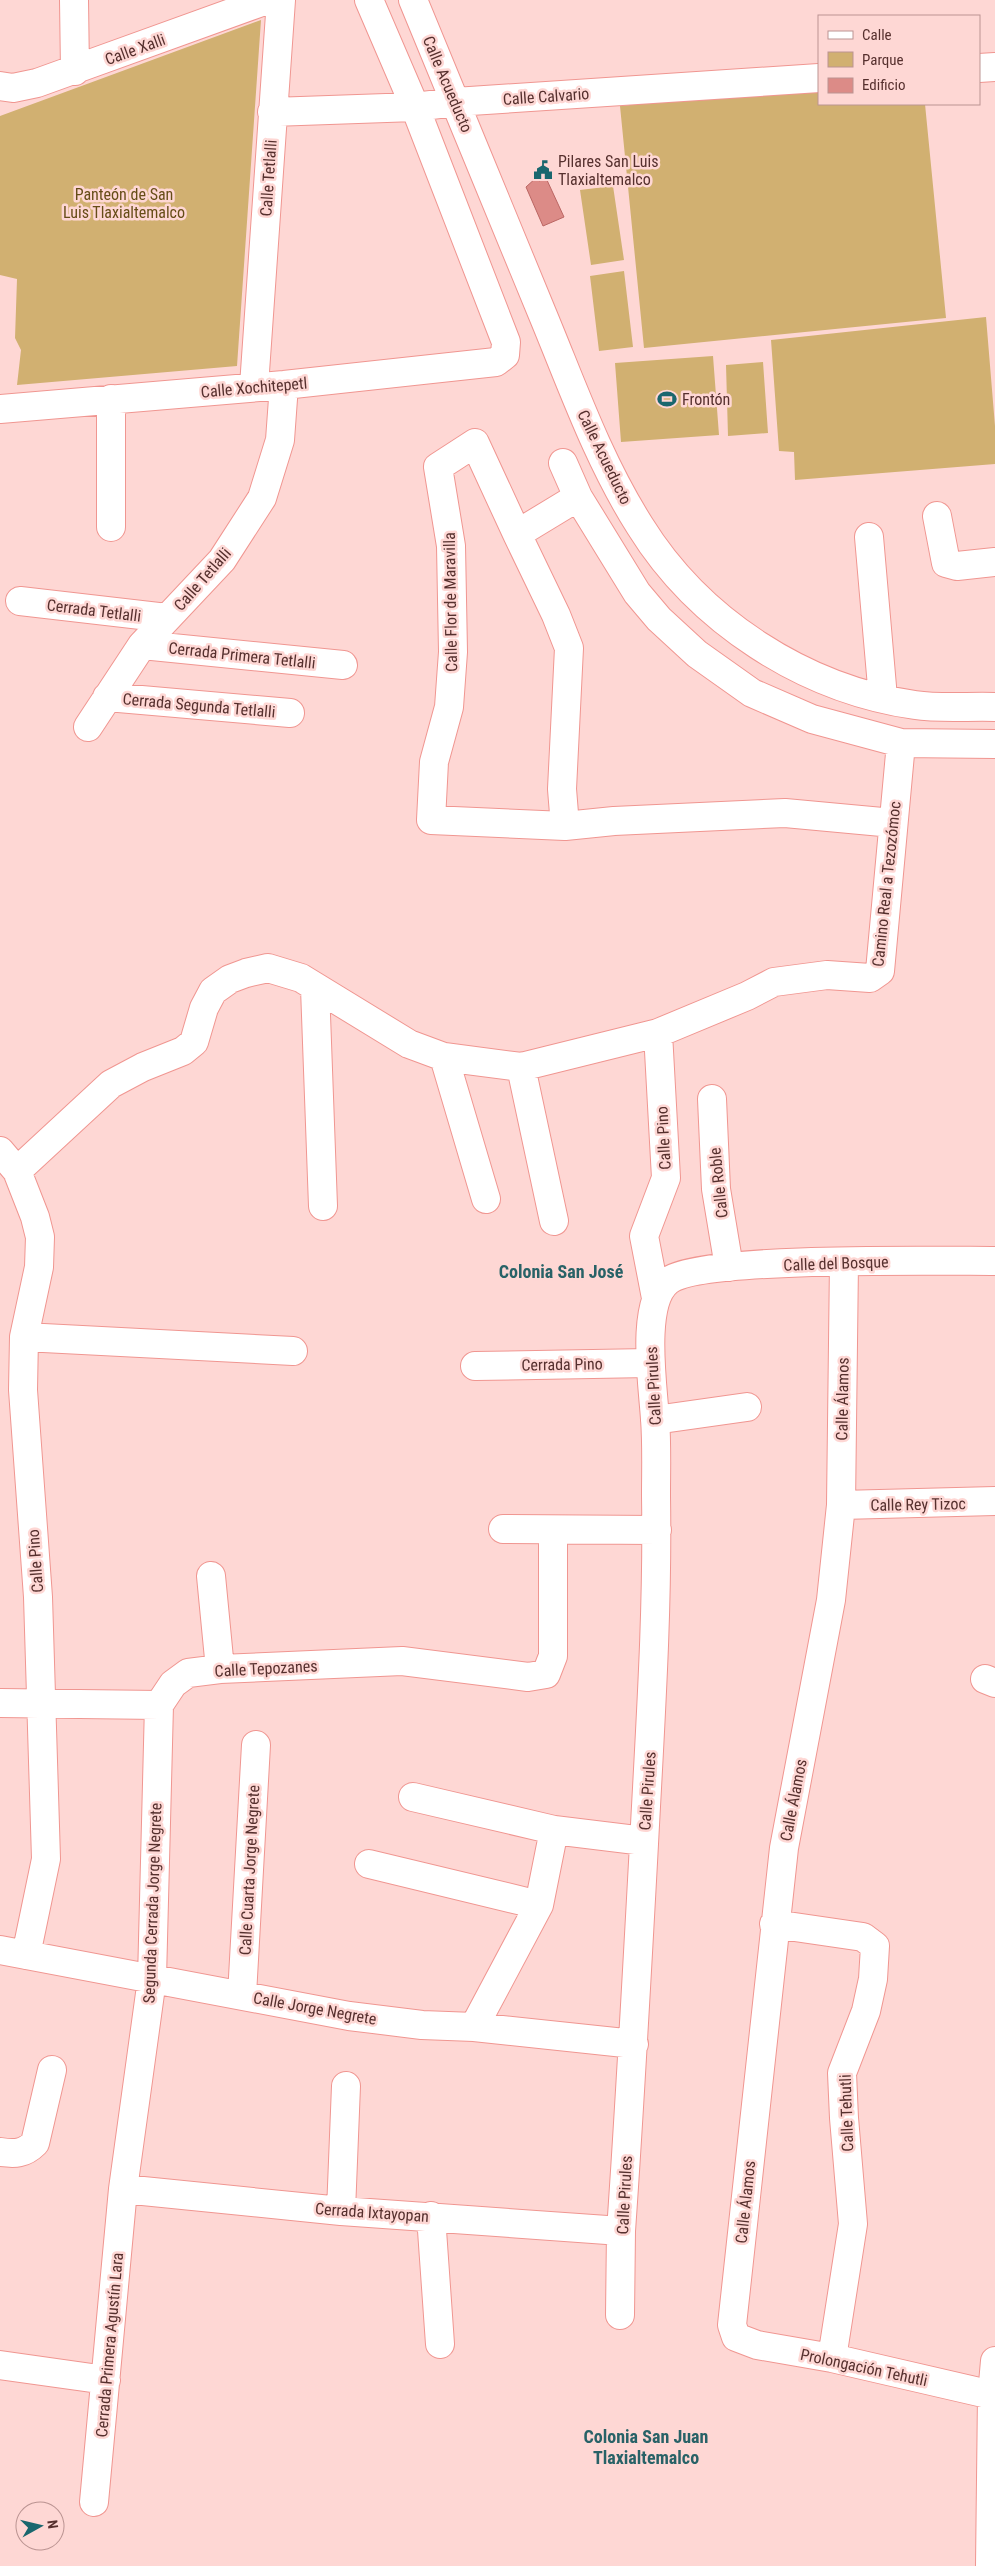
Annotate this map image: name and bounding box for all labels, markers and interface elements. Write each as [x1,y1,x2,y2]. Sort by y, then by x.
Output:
legend [818,15,980,105]
text: Calle [862,26,892,44]
street label: Calle Xalli [102,30,168,69]
street label: Calle Acueducto [419,33,476,135]
text: Parque [862,51,904,69]
text: Edificio [862,76,905,94]
street label: Calle Calvario [502,84,590,109]
street label: Calle Tetlalli [256,139,281,217]
place label: Pilares San Luis Tlaxialtemalco [558,152,658,189]
public building icon: Pilares San Luis Tlaxialtemalco [532,159,554,181]
park label: Panteón de San Luis Tlaxialtemalco [63,185,185,222]
street label: Calle Xochitepetl [200,373,308,402]
sports icon: Frontón [656,388,678,410]
place label: Frontón [682,390,730,409]
street label: Calle Acueducto [573,407,636,508]
street label: Calle Flor de Maravilla [440,532,461,672]
street label: Calle Tetlalli [170,544,235,615]
street label: Cerrada Tetlalli [46,595,142,626]
street label: Cerrada Primera Tetlalli [168,638,316,673]
street label: Cerrada Segunda Tetlalli [122,689,276,722]
street label: Camino Real a Tezozómoc [868,800,905,968]
street label: Calle Pino [652,1106,675,1170]
street label: Calle Roble [705,1147,732,1219]
street label: Calle del Bosque [783,1252,889,1275]
district label: Colonia San José [499,1261,624,1282]
street label: Calle Pirules [642,1346,665,1426]
street label: Cerrada Pino [521,1354,603,1375]
street label: Calle Álamos [832,1357,853,1441]
street label: Calle Rey Tizoc [870,1494,966,1515]
street label: Calle Pino [24,1529,47,1593]
street label: Calle Tepozanes [214,1656,318,1681]
street label: Calle Pirules [635,1751,660,1831]
street label: Calle Álamos [776,1757,811,1843]
street label: Calle Cuarta Jorge Negrete [236,1784,263,1956]
street label: Segunda Cerrada Jorge Negrete [140,1802,165,2004]
street label: Calle Jorge Negrete [252,1988,378,2029]
street label: Calle Tehutli [836,2074,857,2152]
street label: Calle Pirules [613,2155,636,2235]
street label: Calle Álamos [732,2160,759,2244]
street label: Cerrada Ixtayopan [314,2199,430,2226]
street label: Cerrada Primera Agustín Lara [92,2252,127,2438]
street label: Prolongación Tehutli [799,2345,929,2390]
district label: Colonia San Juan Tlaxialtemalco [584,2426,708,2468]
north arrow [15,2501,65,2551]
text: N [44,2519,61,2530]

